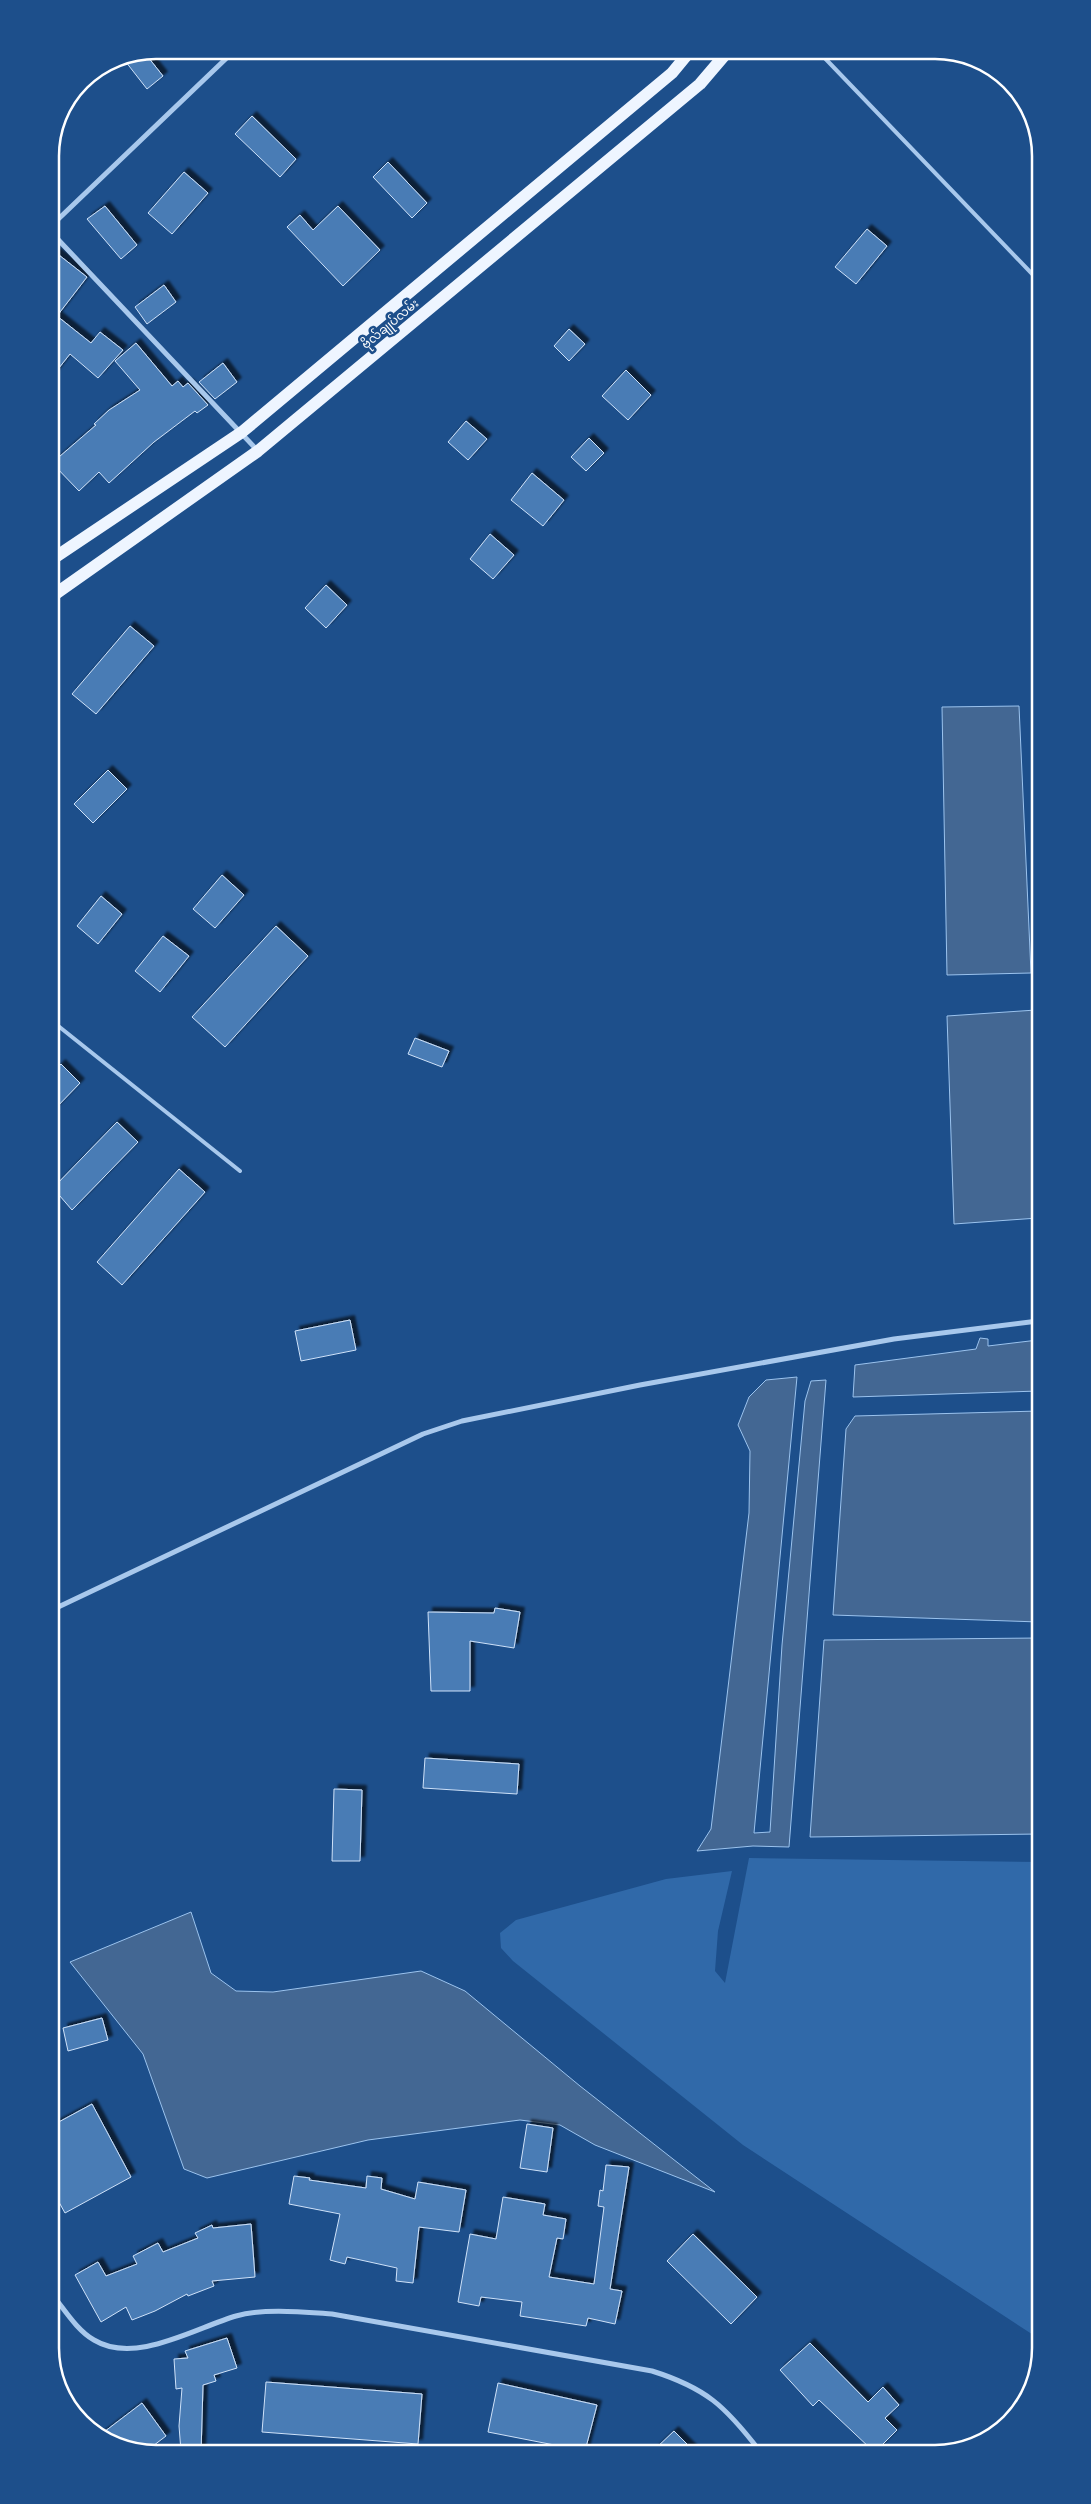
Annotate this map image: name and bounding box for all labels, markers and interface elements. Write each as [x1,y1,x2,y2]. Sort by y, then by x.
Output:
street label: ဗိုလ်ချုပ်လမ်း [357,295,423,354]

